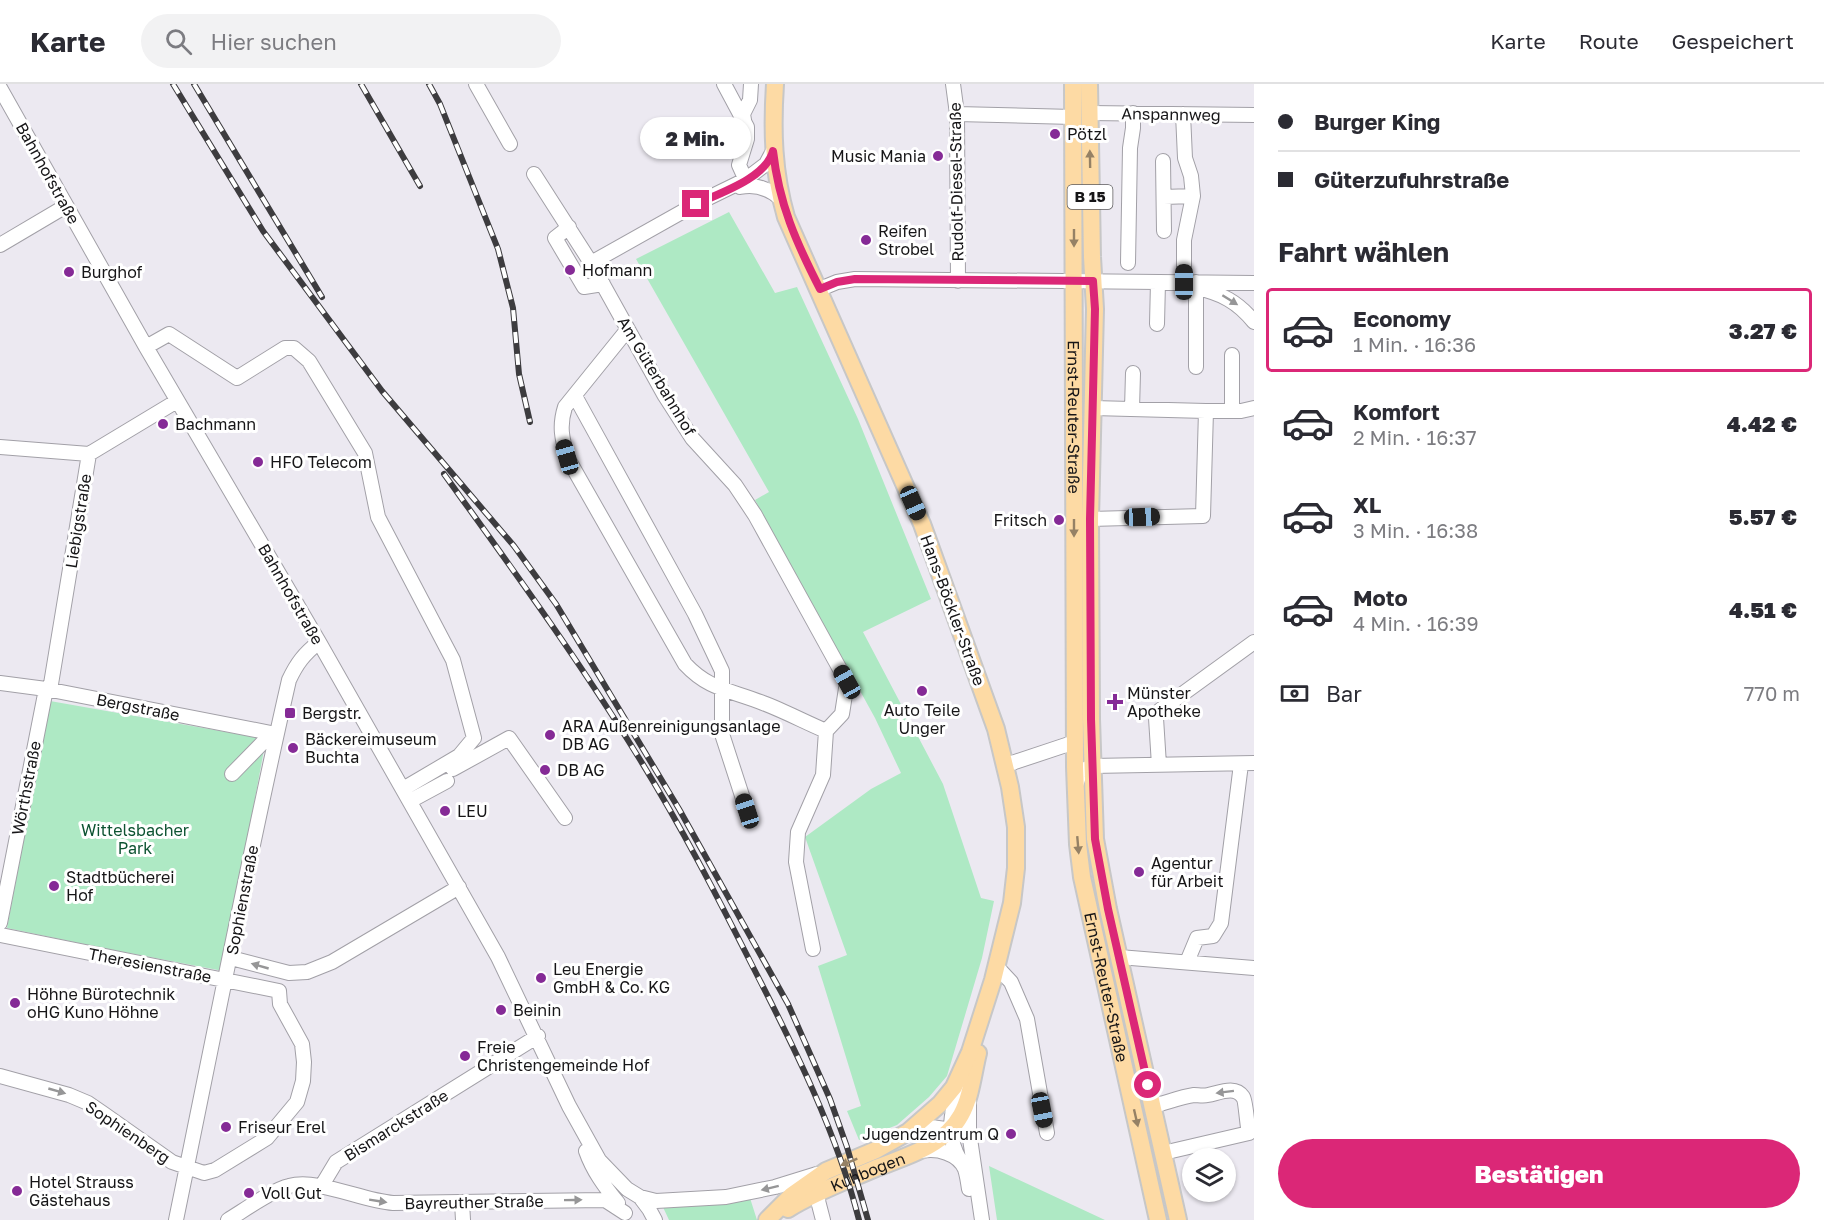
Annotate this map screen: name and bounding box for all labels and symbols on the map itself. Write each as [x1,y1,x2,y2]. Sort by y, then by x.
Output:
street label: Rudolf-Diesel-Straße [945,102,967,262]
street label: Anspannweg [1121,103,1221,125]
callout: 2 Min. [640,117,752,159]
street label: Bahnhofstraße [12,119,84,227]
place label: Pötzl [1067,124,1107,144]
marker: Pötzl [1048,127,1062,141]
place label: Music Mania [831,146,926,166]
marker: Music Mania [931,149,945,163]
one-way arrow [1085,150,1095,169]
road number: B 15 [1068,185,1112,209]
route end [682,190,709,217]
place label: Reifen Strobel [878,221,934,259]
one-way arrow [1069,229,1079,248]
marker: Reifen Strobel [859,233,873,247]
place label: Hofmann [582,260,652,280]
place label: Burghof [81,262,143,282]
marker: Hofmann [563,263,577,277]
car [1175,264,1193,300]
marker: Burghof [62,265,76,279]
one-way arrow [1222,294,1238,305]
street label: Am Güterbahnhof [614,313,701,439]
street label: Ernst-Reuter-Straße [1064,340,1084,494]
place label: Bachmann [175,414,256,434]
marker: Bachmann [156,417,170,431]
car [553,437,581,477]
place label: HFO Telecom [270,452,372,472]
marker: HFO Telecom [251,455,265,469]
street label: Liebigstraße [61,472,95,570]
car [897,483,929,523]
car [1124,507,1160,527]
place label: Fritsch [994,510,1047,530]
marker: Fritsch [1052,513,1066,527]
one-way arrow [1069,518,1079,537]
street label: Hans-Böckler-Straße [916,532,990,688]
street label: Bahnhofstraße [254,540,328,648]
car [830,662,864,702]
place label: Münster Apotheke [1127,683,1201,721]
marker: Auto Teile Unger [915,684,929,698]
street label: Bergstraße [95,689,181,725]
marker: Münster Apotheke [1108,695,1122,709]
place label: Auto Teile Unger [884,700,960,738]
place label: Bergstr. [302,703,362,723]
marker: Bergstr. [283,706,297,720]
place label: ARA Außenreinigungsanlage DB AG [562,716,780,754]
marker: ARA Außenreinigungsanlage DB AG [543,728,557,742]
place label: Bäckereimuseum Buchta [305,729,437,767]
street label: Wörthstraße [7,739,45,837]
marker: Bäckereimuseum Buchta [286,741,300,755]
place label: DB AG [557,760,605,780]
marker: DB AG [538,763,552,777]
car [733,791,761,831]
place label: LEU [457,801,488,821]
marker: LEU [438,804,452,818]
park label: Wittelsbacher Park [81,820,189,858]
one-way arrow [1073,835,1083,854]
street label: Sophienstraße [222,843,262,957]
place label: Agentur für Arbeit [1151,853,1224,891]
marker: Agentur für Arbeit [1132,865,1146,879]
place label: Stadtbücherei Hof [66,867,175,905]
marker: Stadtbücherei Hof [47,879,61,893]
street label: Ernst-Reuter-Straße [1080,910,1133,1064]
street label: Theresienstraße [87,943,213,987]
place label: Leu Energie GmbH & Co. KG [553,959,670,997]
one-way arrow [251,961,269,970]
marker: Leu Energie GmbH & Co. KG [534,971,548,985]
place label: Höhne Bürotechnik oHG Kuno Höhne [27,984,175,1022]
marker: Höhne Bürotechnik oHG Kuno Höhne [8,996,22,1010]
place label: Beinin [513,1000,561,1020]
marker: Beinin [494,1003,508,1017]
place label: Freie Christengemeinde Hof [477,1037,650,1075]
marker: Freie Christengemeinde Hof [458,1049,472,1063]
route start [1134,1071,1161,1098]
street label: Bismarckstraße [340,1085,452,1165]
one-way arrow [47,1087,66,1097]
one-way arrow [1215,1087,1234,1097]
car [1030,1091,1054,1129]
street label: Sophienberg [82,1096,174,1168]
one-way arrow [1131,1108,1141,1127]
place label: Friseur Erel [238,1117,326,1137]
marker: Friseur Erel [219,1120,233,1134]
place label: Jugendzentrum Q [862,1124,999,1144]
marker: Jugendzentrum Q [1004,1127,1018,1141]
street label: Kuhbogen [827,1148,908,1196]
one-way arrow [840,1158,858,1167]
place label: Hotel Strauss Gästehaus [29,1172,134,1210]
place label: Voll Gut [261,1183,322,1203]
one-way arrow [761,1183,779,1193]
marker: Hotel Strauss Gästehaus [10,1184,24,1198]
marker: Voll Gut [242,1186,256,1200]
street label: Bayreuther Straße [404,1191,544,1213]
one-way arrow [563,1195,582,1205]
one-way arrow [369,1197,388,1206]

